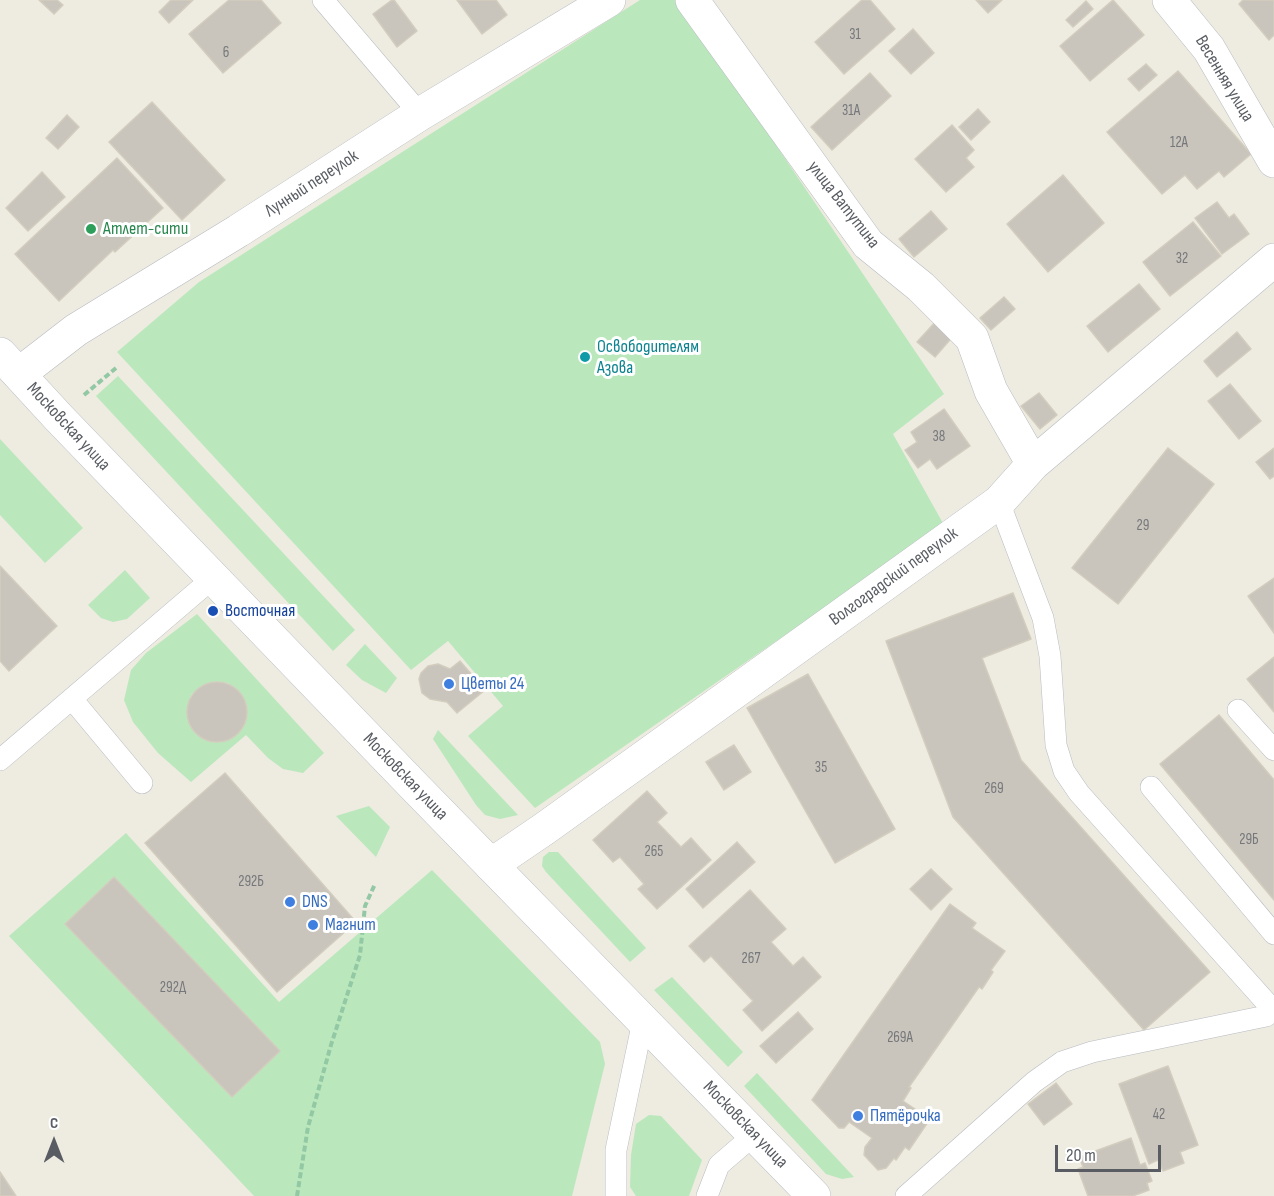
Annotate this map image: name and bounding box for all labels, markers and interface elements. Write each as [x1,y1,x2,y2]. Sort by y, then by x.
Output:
house number: 31 [849,26,861,44]
street label: Весенняя улица [1190,32,1258,126]
house number: 6 [223,44,229,62]
house number: 31А [842,102,860,120]
house number: 12А [1170,134,1188,152]
street label: Лунный переулок [261,146,363,222]
street label: улица Ватутина [802,157,884,253]
place label: Атлет-сити [103,218,188,240]
marker: Атлет-сити [84,222,98,236]
house number: 32 [1176,250,1188,268]
place label: Освободителям Азова [597,336,699,378]
marker: Освободителям Азова [578,350,592,364]
street label: Московская улица [22,378,114,476]
house number: 38 [933,428,945,446]
house number: 29 [1137,517,1149,535]
street label: Волгоградский переулок [826,523,962,631]
place label: Восточная [225,600,295,622]
marker: Восточная [206,604,220,618]
place label: Цветы 24 [461,673,524,695]
marker: Цветы 24 [442,677,456,691]
street label: Московская улица [358,729,452,825]
house number: 35 [815,759,827,777]
house number: 269 [984,780,1004,798]
house number: 29Б [1239,831,1259,849]
house number: 265 [645,843,663,861]
house number: 292Б [238,873,264,891]
place label: DNS [302,891,328,913]
marker: DNS [283,895,297,909]
place label: Магнит [325,914,376,936]
marker: Магнит [306,918,320,932]
house number: 267 [742,950,760,968]
house number: 292Д [160,979,186,997]
house number: 269А [887,1029,913,1047]
street label: Московская улица [698,1077,792,1173]
place label: Пятёрочка [870,1105,941,1127]
house number: 42 [1153,1106,1165,1124]
marker: Пятёрочка [851,1109,865,1123]
north arrow [24,1112,84,1172]
text: С [50,1114,58,1133]
scale bar [1058,1133,1164,1171]
text: 20 m [1066,1145,1096,1166]

